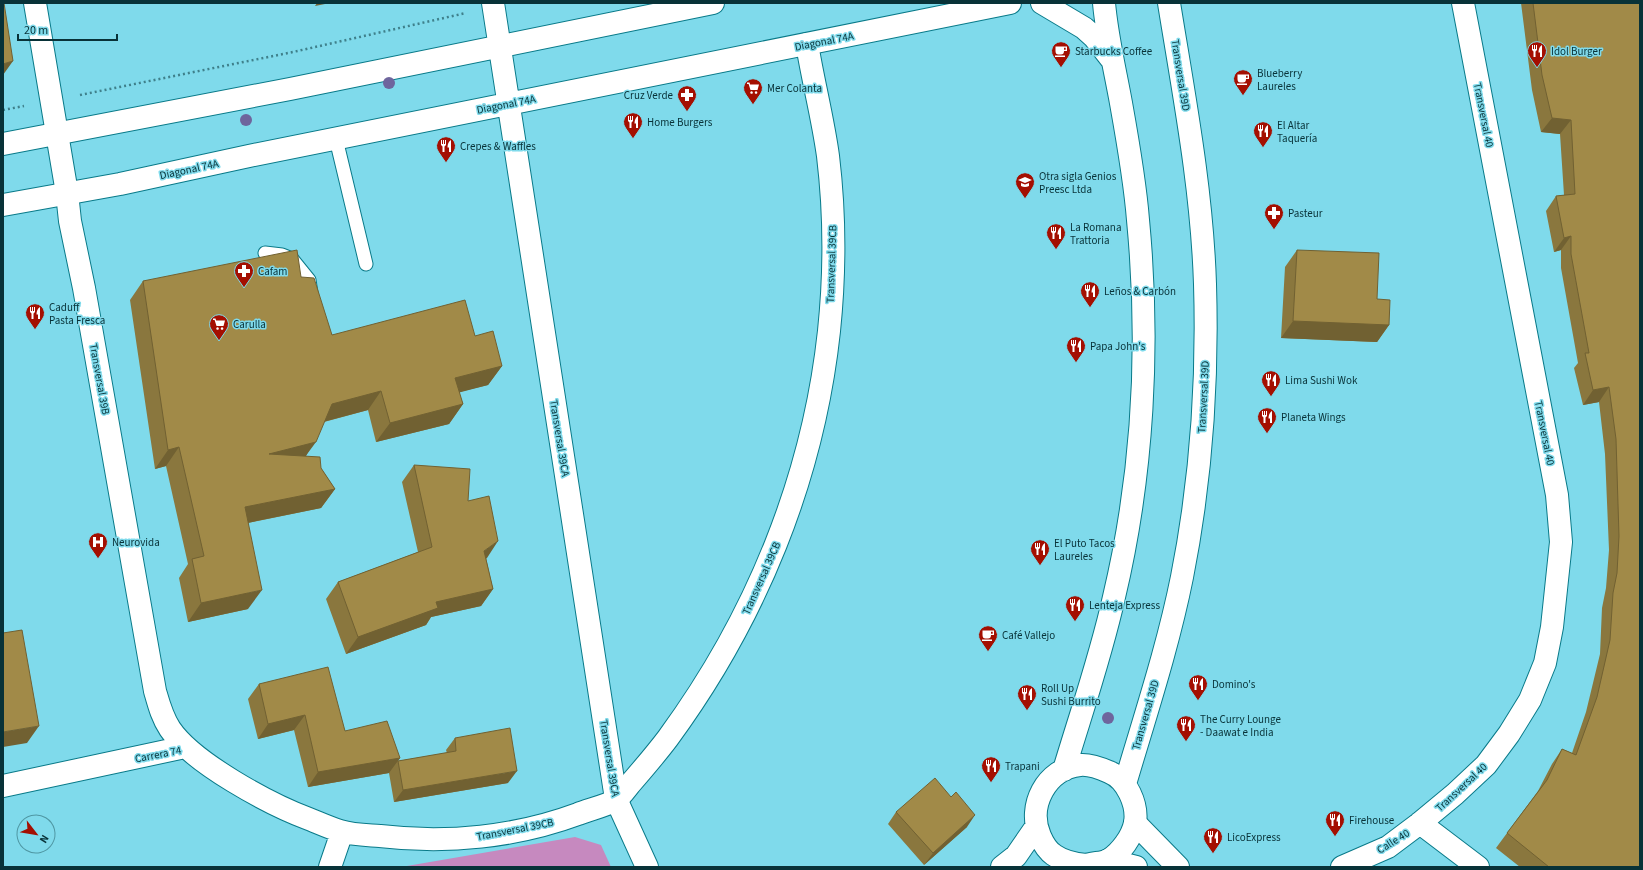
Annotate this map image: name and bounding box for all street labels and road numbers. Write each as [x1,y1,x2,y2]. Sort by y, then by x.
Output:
street label: Diagonal 74A [793,28,855,55]
street label: Transversal 39D [1167,38,1194,112]
street label: Transversal 40 [1470,81,1497,149]
street label: Diagonal 74A [475,91,537,118]
street label: Diagonal 74A [158,156,220,183]
street label: Transversal 39CB [823,224,840,303]
street label: Transversal 39B [86,342,113,416]
street label: Transversal 39D [1194,360,1213,434]
street label: Transversal 39CA [546,398,573,478]
street label: Transversal 40 [1531,399,1558,467]
street label: Transversal 39CB [739,539,784,617]
street label: Transversal 39D [1128,678,1163,752]
street label: Transversal 39CA [596,718,623,798]
street label: Carrera 74 [134,743,183,766]
street label: Transversal 40 [1432,760,1490,815]
street label: Transversal 39CB [475,815,555,844]
street label: Calle 40 [1374,826,1413,857]

